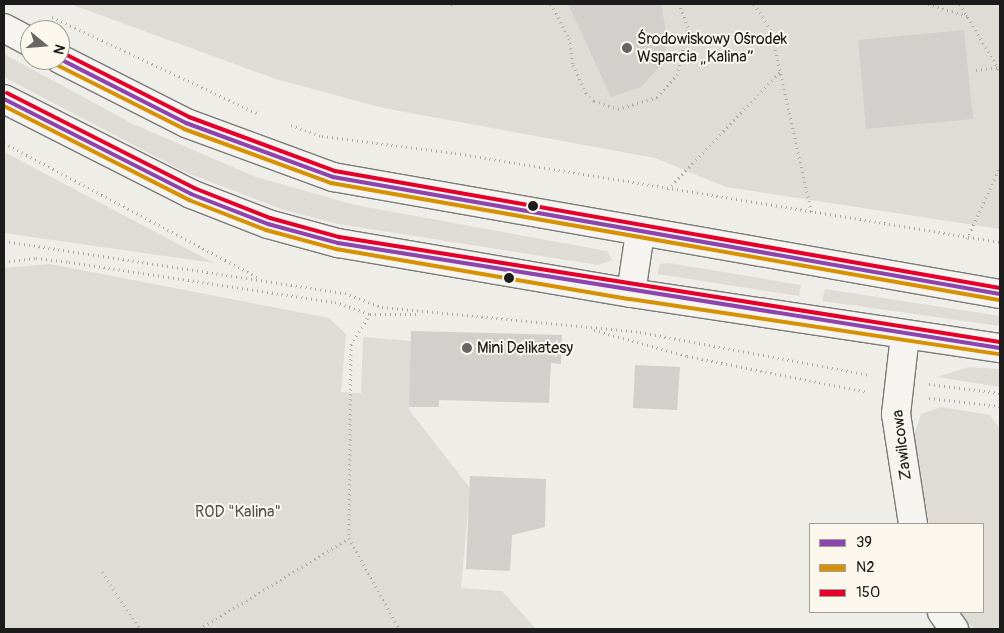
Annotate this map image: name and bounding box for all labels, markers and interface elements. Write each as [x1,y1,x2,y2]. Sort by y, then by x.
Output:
north arrow [20,20,70,70]
place label: Środowiskowy Ośrodek Wsparcia „Kalina” [637,29,787,67]
text: N [49,42,68,56]
marker: Środowiskowy Ośrodek Wsparcia „Kalina” [621,42,633,54]
unlabelled marker [528,201,538,211]
unlabelled marker [504,273,514,283]
place label: Mini Delikatesy [477,338,573,358]
marker: Mini Delikatesy [461,342,473,354]
street label: Zawilcowa [888,409,916,481]
park label: ROD "Kalina" [195,502,281,522]
legend [809,523,984,613]
text: 39 [856,533,872,552]
text: N2 [856,558,875,577]
text: 150 [856,583,880,602]

